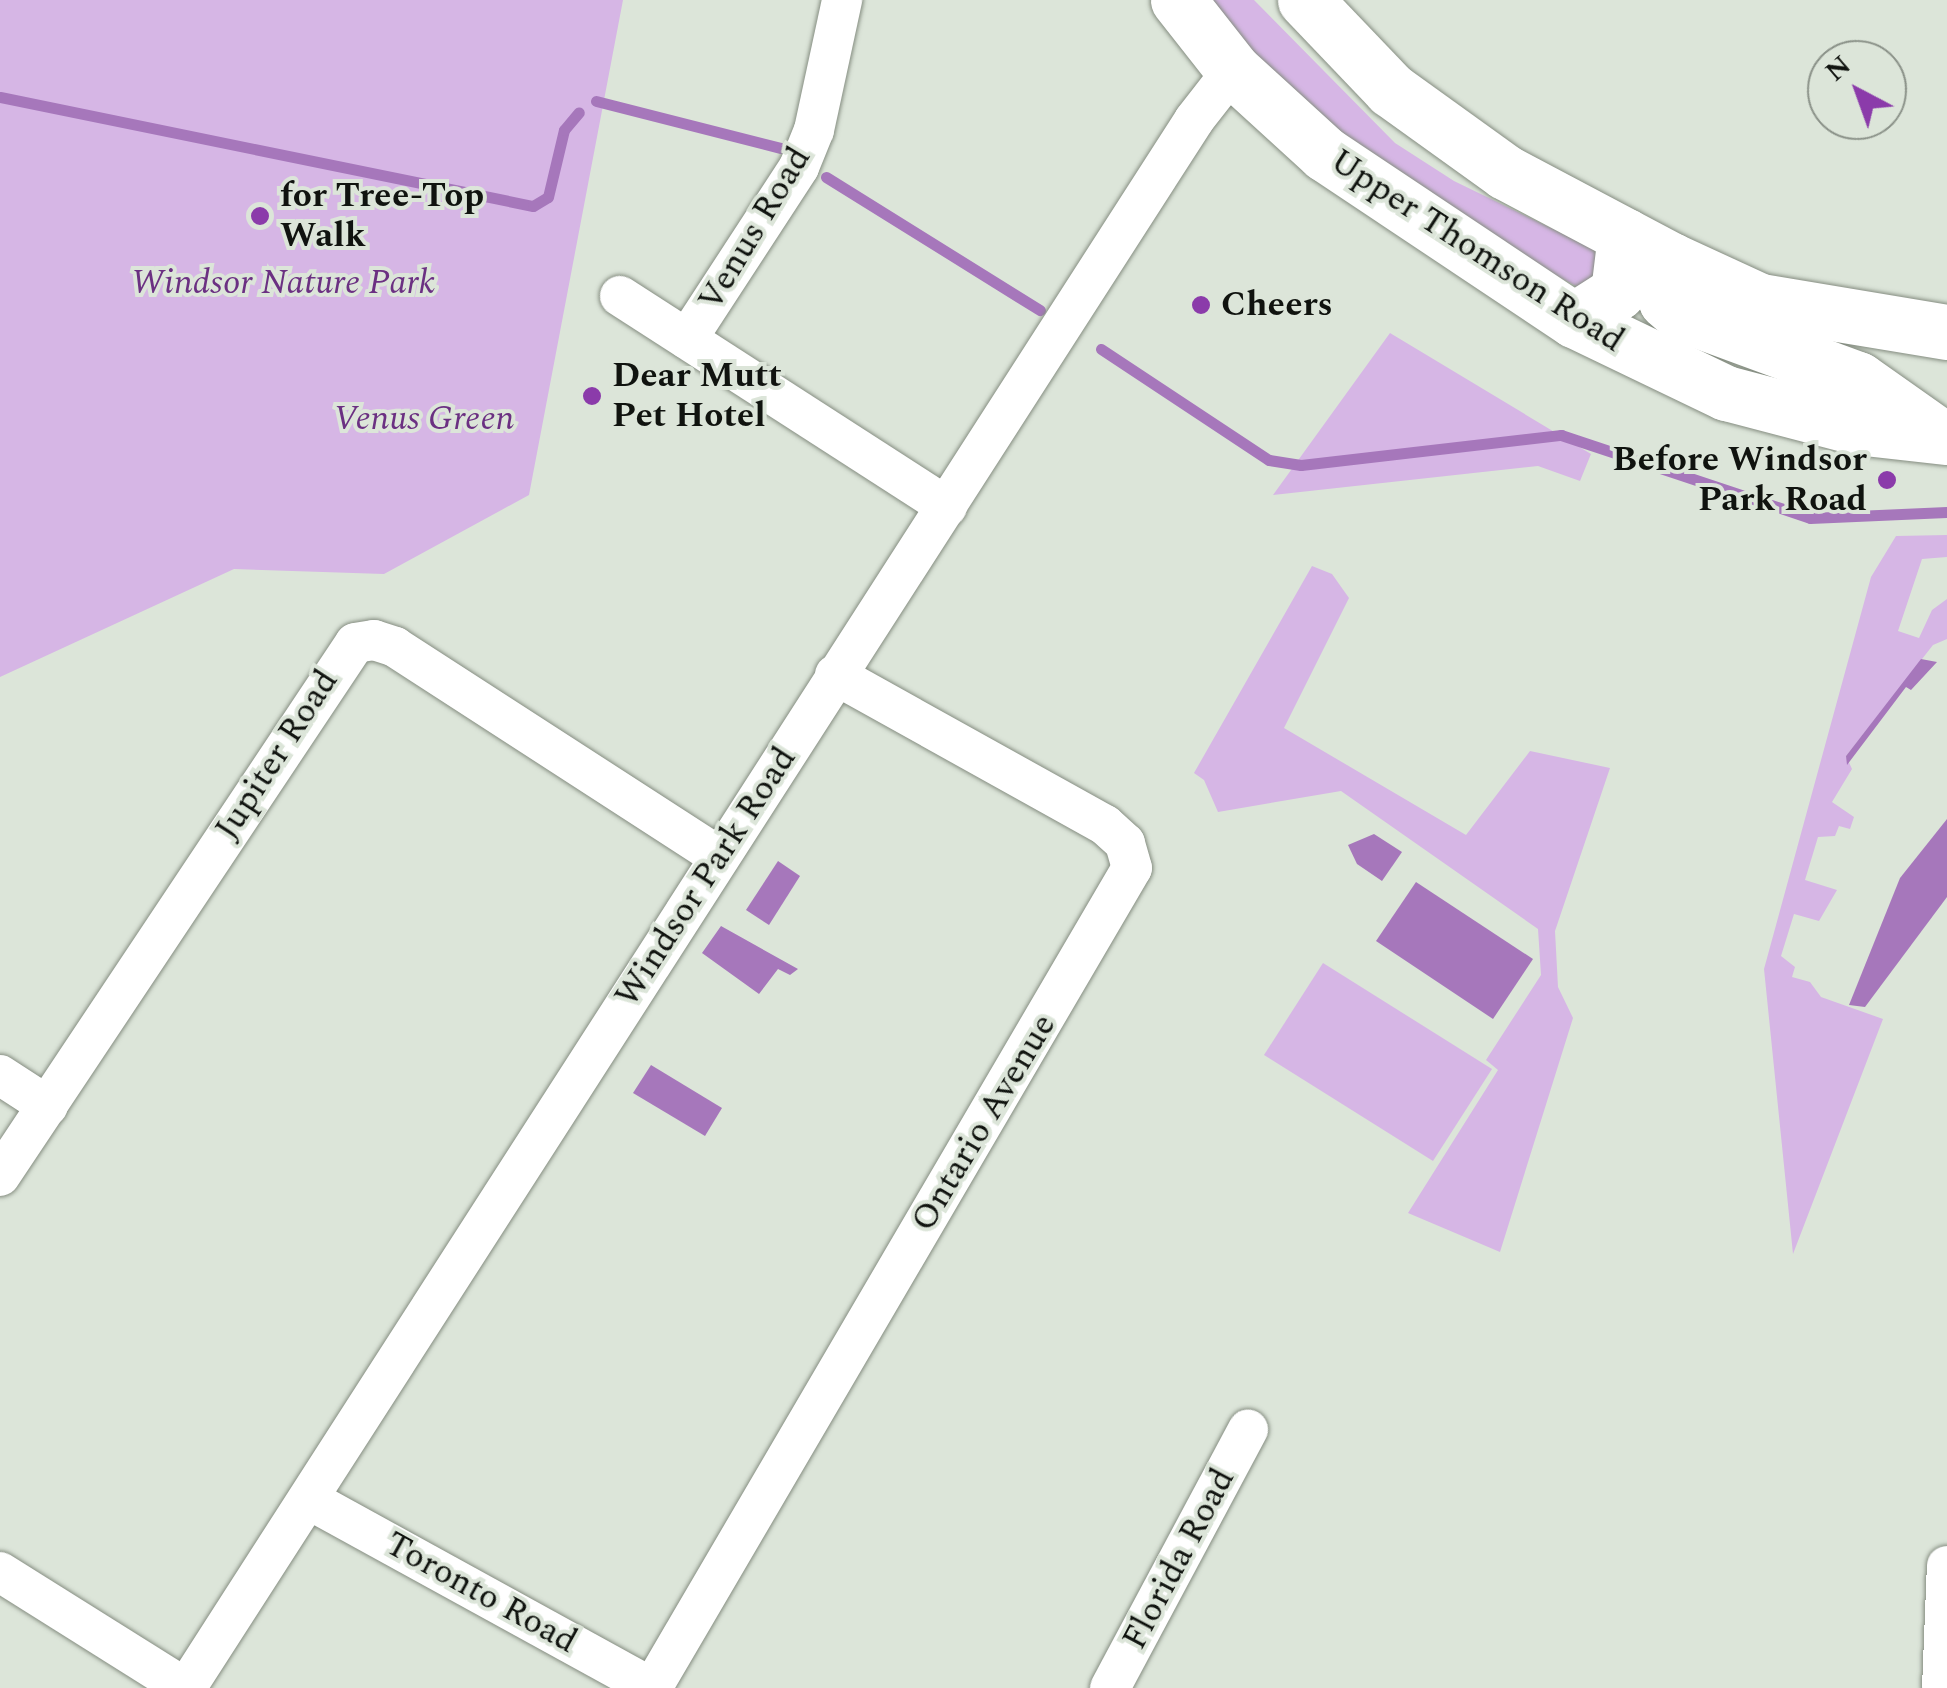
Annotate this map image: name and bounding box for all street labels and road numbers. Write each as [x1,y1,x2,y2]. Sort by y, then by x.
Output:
street label: Venus Road [690,139,820,319]
street label: Upper Thomson Road [1322,140,1632,362]
street label: Jupiter Road [206,662,348,848]
street label: Windsor Park Road [606,739,806,1015]
street label: Ontario Avenue [903,1007,1065,1239]
street label: Florida Road [1114,1461,1244,1657]
street label: Toronto Road [378,1523,584,1663]

